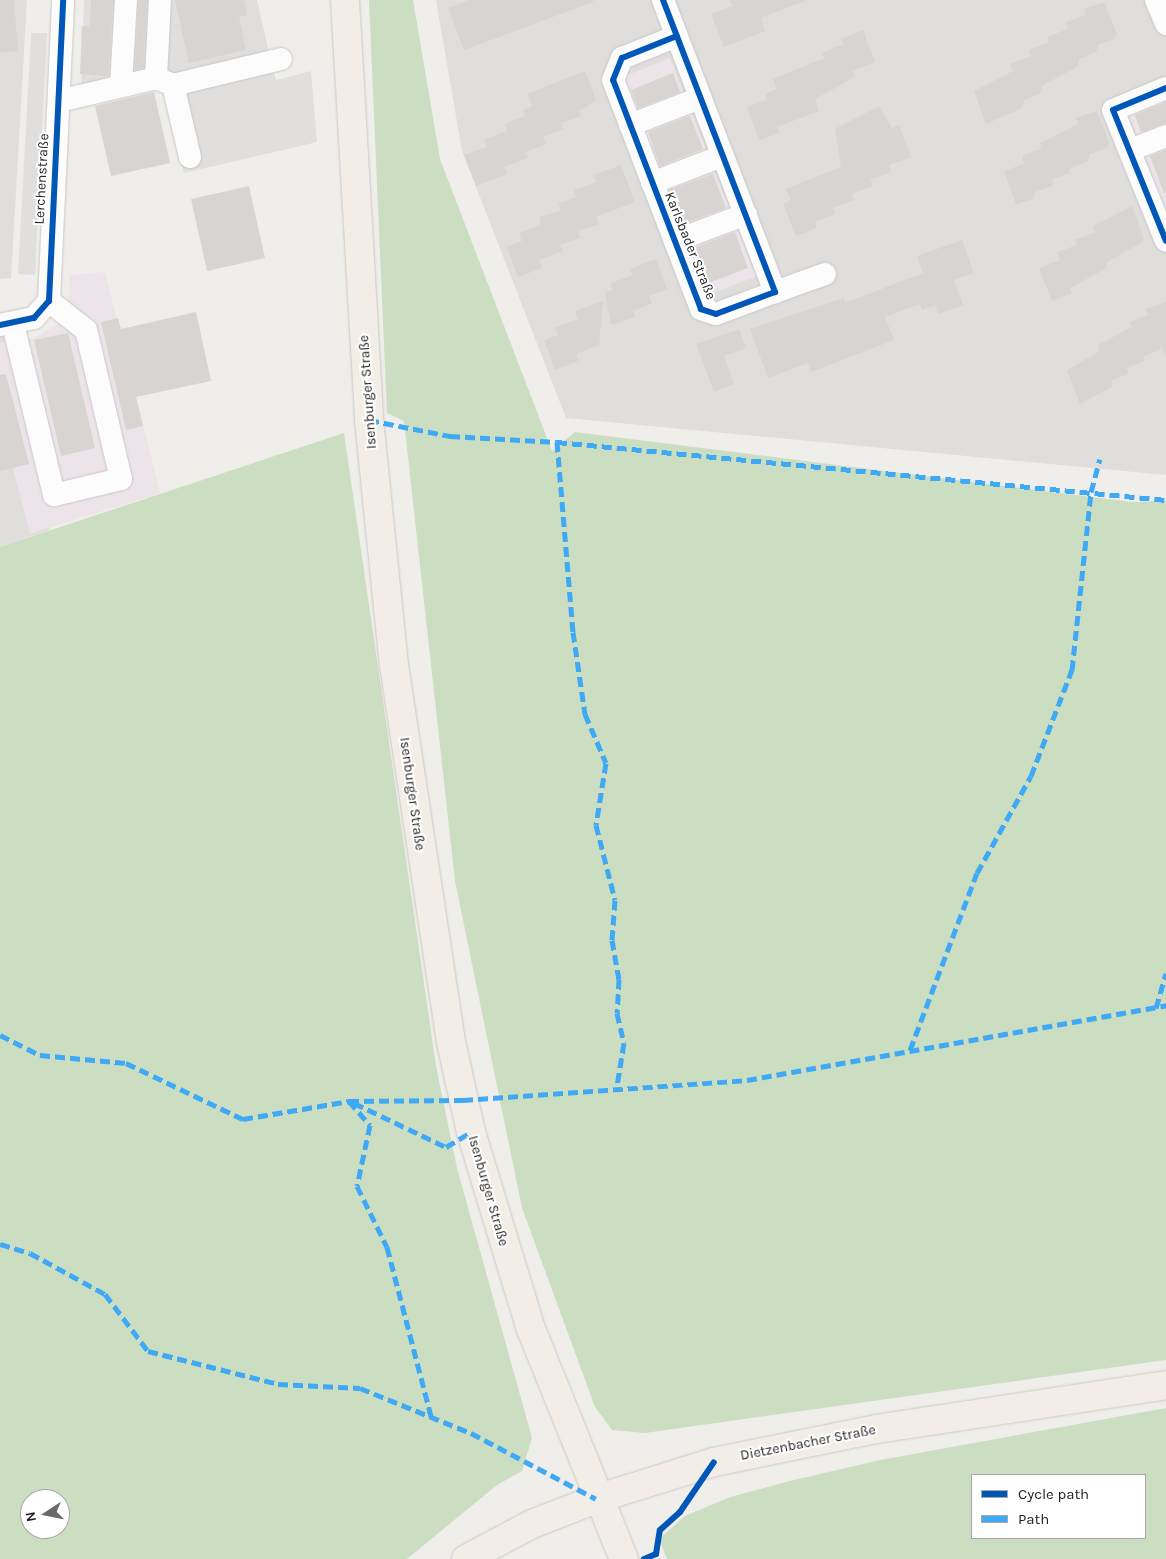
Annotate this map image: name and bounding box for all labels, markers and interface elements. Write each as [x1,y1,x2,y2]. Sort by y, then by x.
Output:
street label: Lerchenstraße [31,133,53,225]
street label: Karlsbader Straße [661,190,719,302]
street label: Isenburger Straße [356,334,380,450]
street label: Isenburger Straße [396,736,428,852]
street label: Isenburger Straße [464,1134,512,1248]
street label: Dietzenbacher Straße [739,1422,877,1464]
legend [971,1474,1146,1539]
text: Cycle path [1018,1485,1089,1503]
north arrow [20,1489,70,1539]
text: N [21,1510,40,1523]
text: Path [1018,1510,1049,1528]

